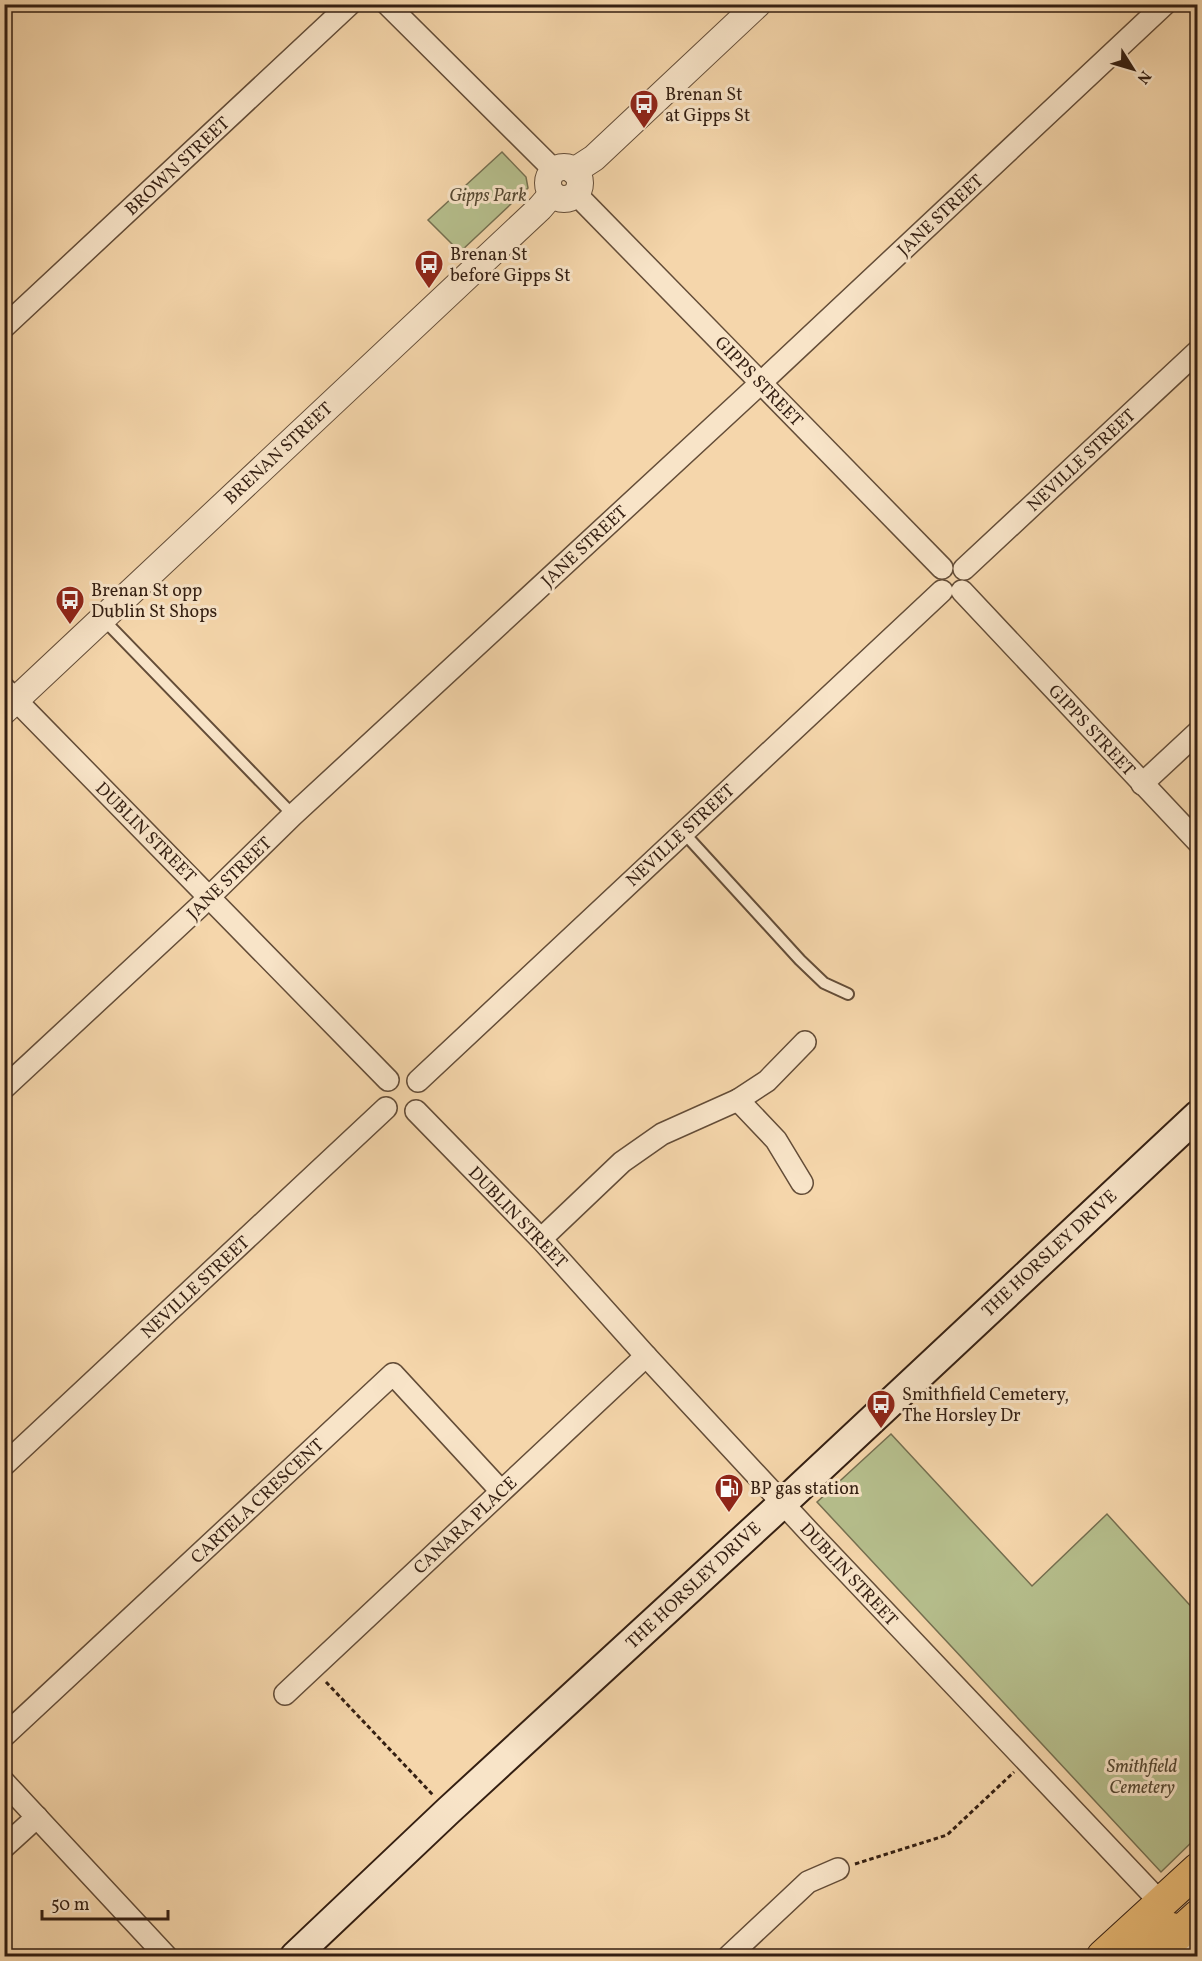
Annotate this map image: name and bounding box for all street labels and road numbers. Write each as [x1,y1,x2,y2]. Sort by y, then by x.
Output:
street label: BROWN STREET [120,112,236,222]
street label: JANE STREET [892,169,990,263]
street label: GIPPS STREET [708,331,808,433]
street label: BRENAN STREET [219,397,339,511]
street label: NEVILLE STREET [1022,404,1142,518]
street label: JANE STREET [536,500,634,594]
street label: GIPPS STREET [1042,680,1140,783]
street label: DUBLIN STREET [89,777,201,889]
street label: NEVILLE STREET [621,779,741,893]
street label: JANE STREET [182,832,279,926]
street label: DUBLIN STREET [462,1161,573,1275]
street label: THE HORSLEY DRIVE [977,1185,1123,1324]
street label: NEVILLE STREET [136,1231,256,1345]
street label: CARTELA CRESCENT [186,1433,330,1570]
street label: CANARA PLACE [409,1471,524,1581]
street label: THE HORSLEY DRIVE [621,1517,767,1656]
street label: DUBLIN STREET [793,1518,903,1633]

